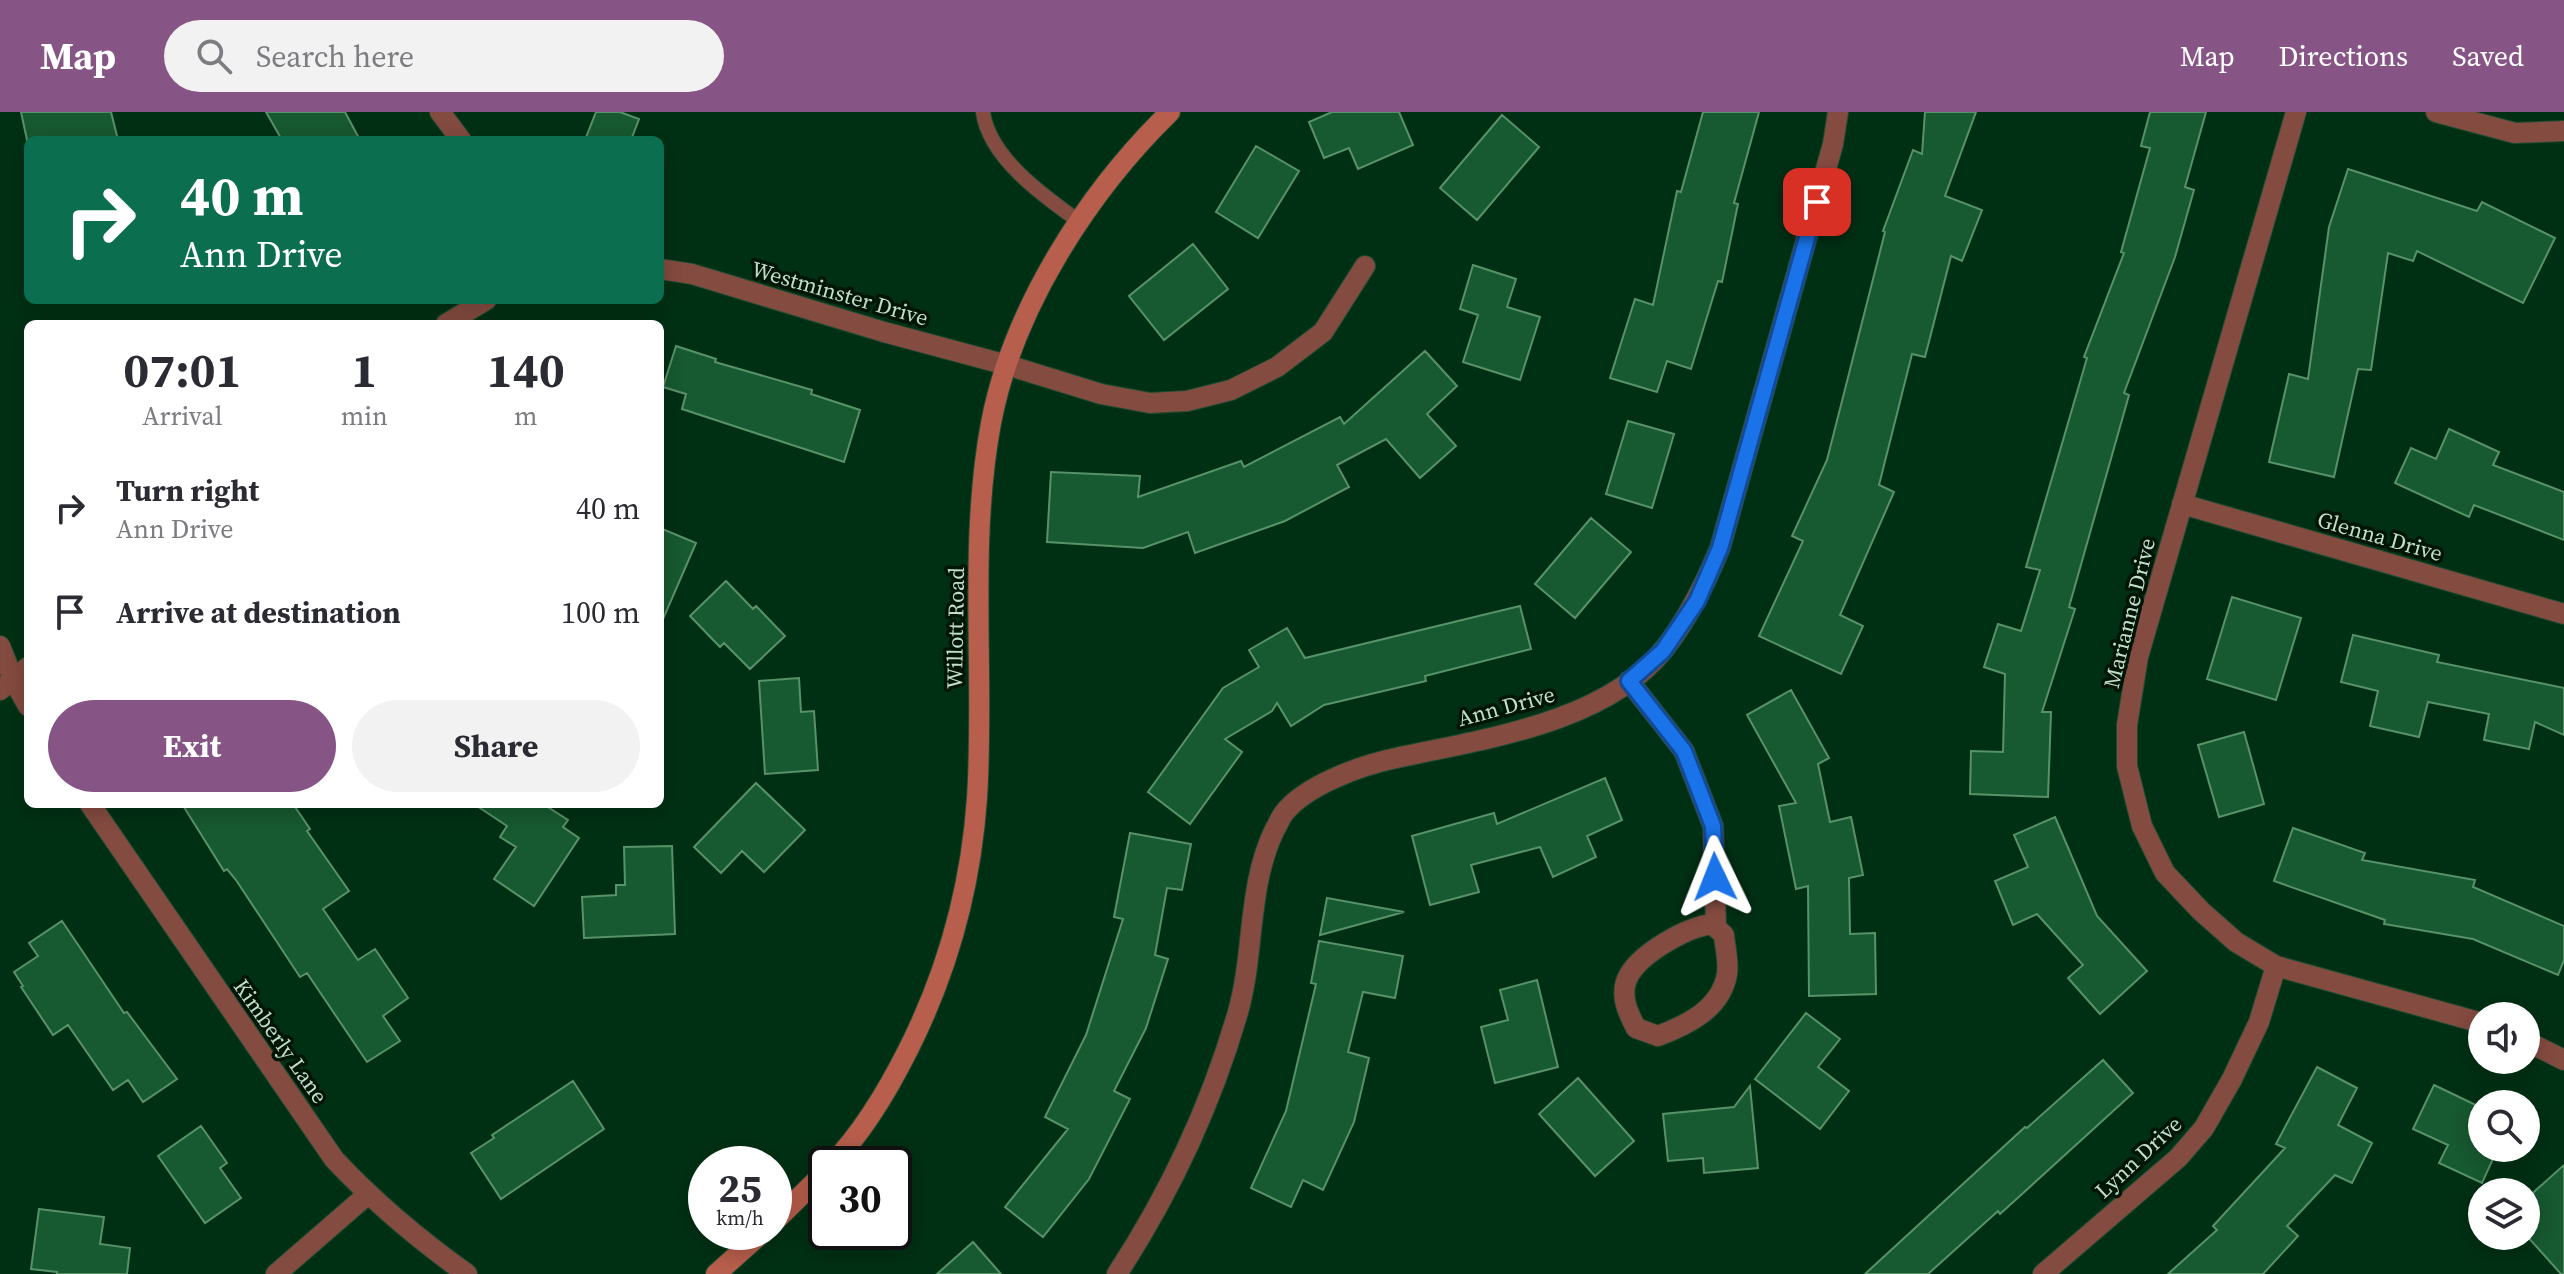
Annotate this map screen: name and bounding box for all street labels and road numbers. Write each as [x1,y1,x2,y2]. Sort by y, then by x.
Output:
street label: Westminster Drive [748,253,932,333]
street label: Glenna Drive [2314,504,2446,568]
street label: Marianne Drive [2096,535,2162,691]
street label: Willott Road [939,566,971,689]
street label: Ann Drive [1454,679,1558,733]
street label: Kimberly Lane [227,973,335,1109]
street label: Lynn Drive [2088,1109,2188,1205]

